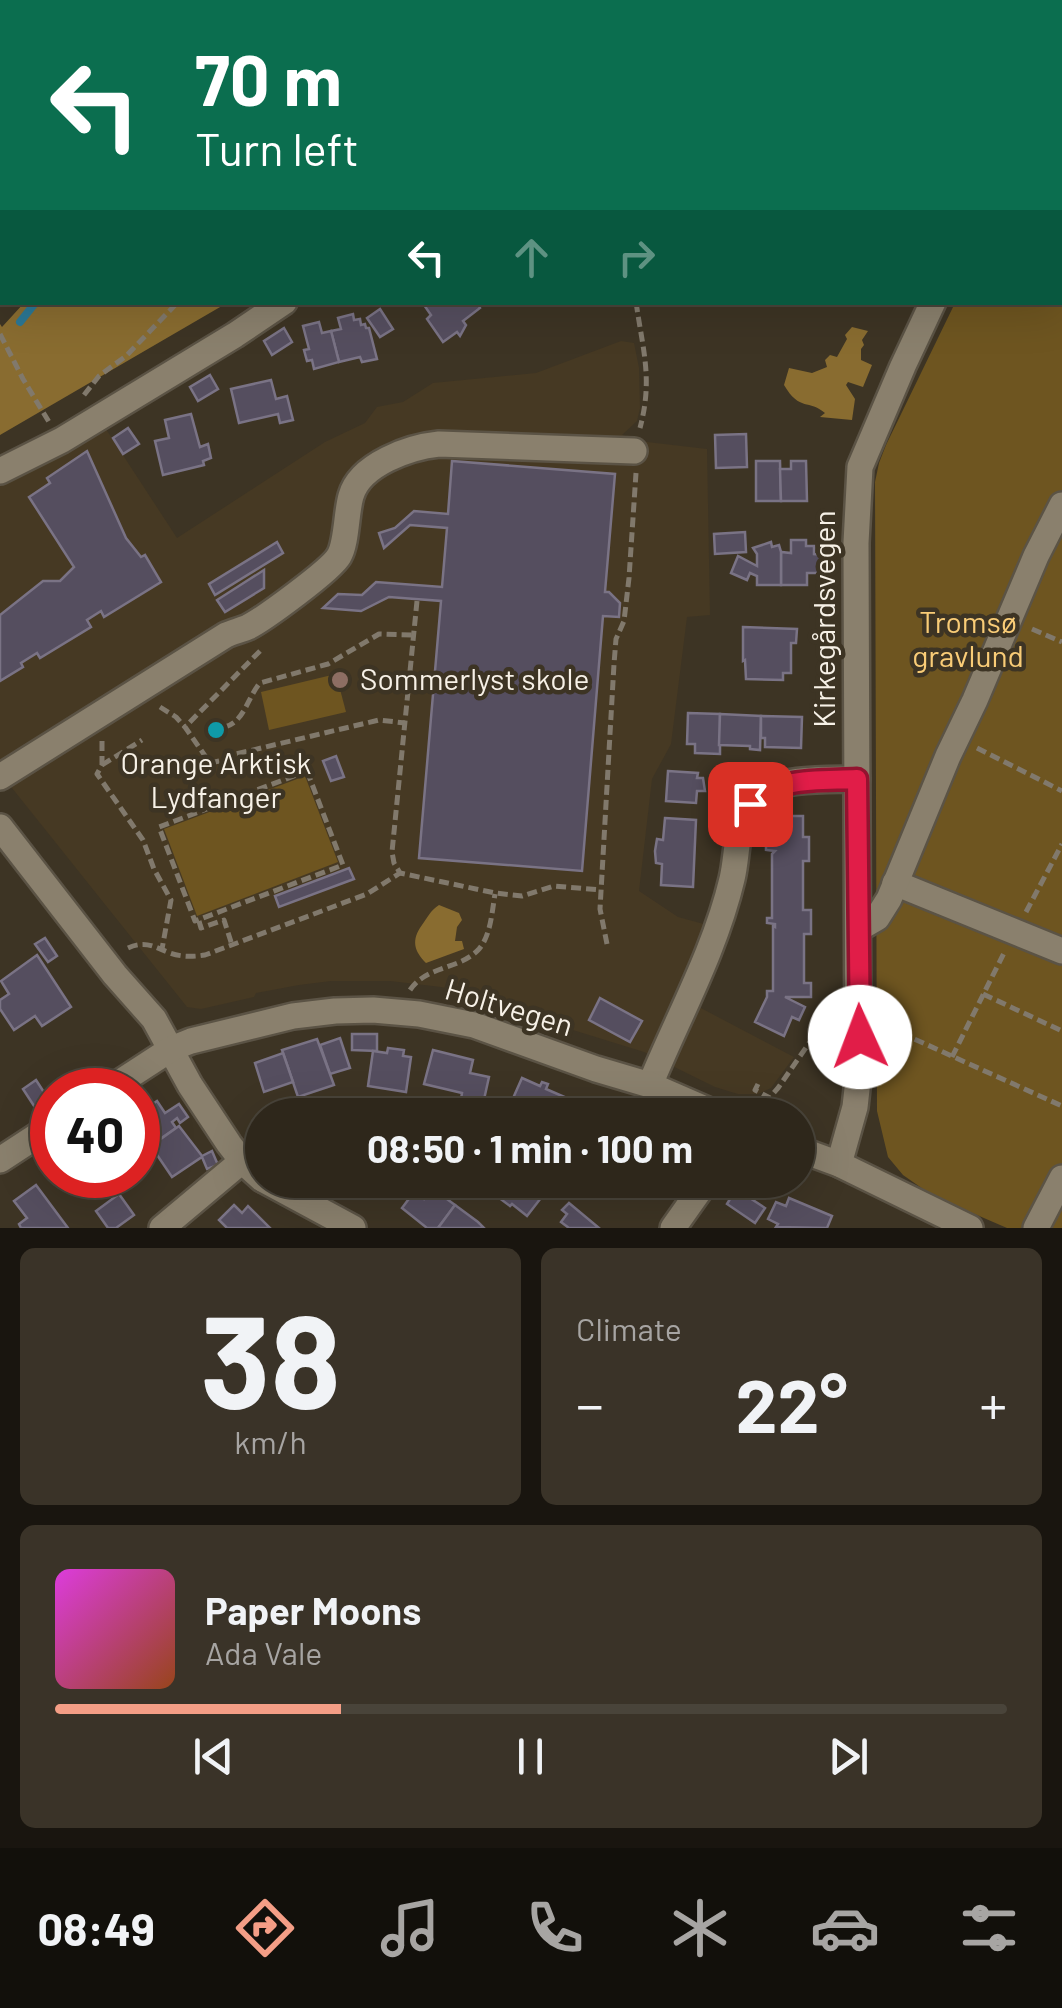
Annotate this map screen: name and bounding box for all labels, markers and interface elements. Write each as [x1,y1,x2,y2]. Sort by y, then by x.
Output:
text: 70 m [195,36,342,120]
icon: left [30,40,160,170]
text: Turn left [195,121,359,175]
icon: left [399,230,454,285]
icon: ahead [504,230,559,285]
icon: right [609,230,664,285]
street label: Kirkegårdsvegen [805,510,841,728]
park label: Tromsø gravlund [912,603,1024,673]
place label: Sommerlyst skole [360,660,589,696]
marker: Sommerlyst skole [329,669,351,691]
marker: Orange Arktisk Lydfanger [205,719,227,741]
place label: Orange Arktisk Lydfanger [120,744,312,814]
pin [708,762,793,847]
icon: arrive [723,777,778,832]
street label: Holtvegen [441,970,578,1043]
position arrow [808,985,912,1089]
speed limit sign: 40 [30,1068,160,1198]
text: 08:50 · 1 min · 100 m [367,1125,693,1171]
text: 38 [200,1279,341,1435]
text: Climate [576,1309,682,1347]
text: 22° [735,1358,848,1448]
text: − [576,1370,604,1436]
text: + [979,1370,1007,1436]
text: km/h [234,1422,307,1460]
text: Paper Moons [205,1587,421,1633]
text: Ada Vale [205,1633,322,1671]
icon: previous [186,1729,241,1784]
icon: pause [503,1729,558,1784]
icon: next [821,1729,876,1784]
icon: directions [230,1893,300,1963]
icon: music [375,1893,445,1963]
icon: phone [520,1893,590,1963]
icon: climate [665,1893,735,1963]
icon: car [810,1893,880,1963]
icon: filters [954,1893,1024,1963]
text: 08:49 [37,1901,155,1955]

